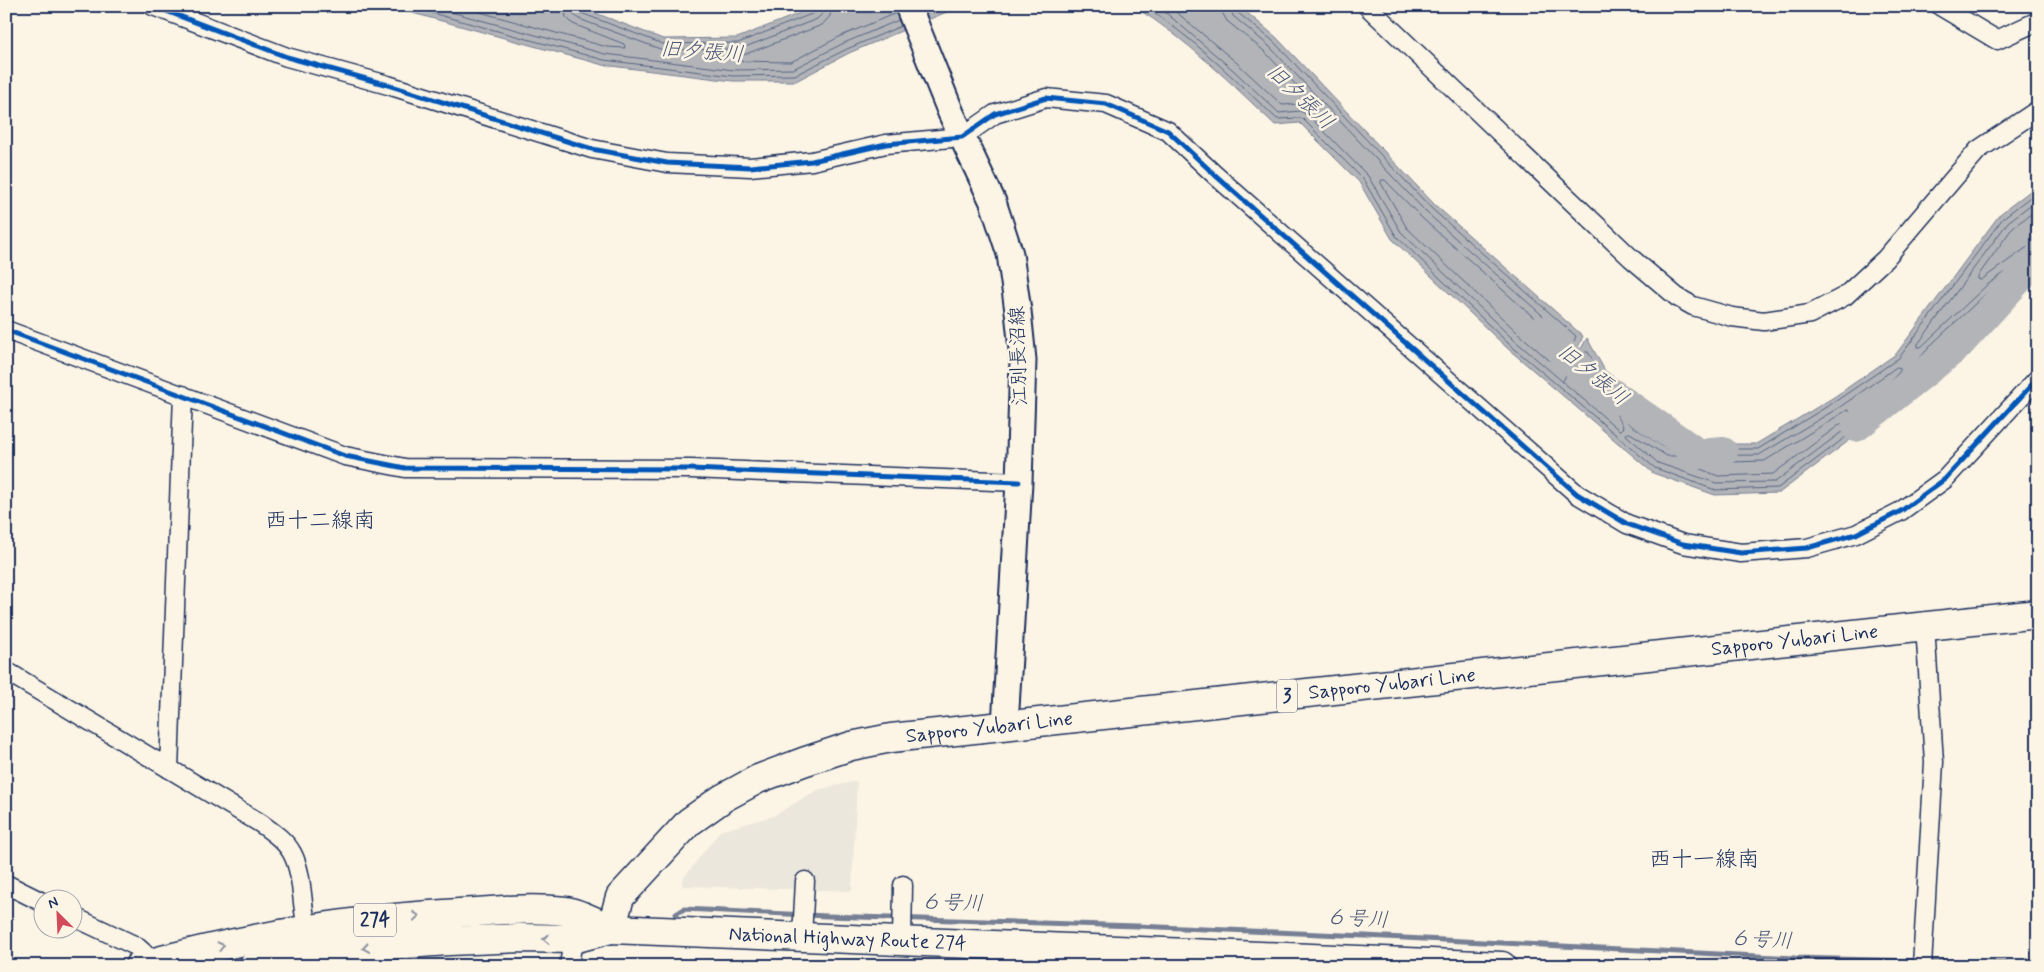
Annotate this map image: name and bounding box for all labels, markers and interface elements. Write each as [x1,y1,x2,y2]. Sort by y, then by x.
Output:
water label: 旧夕張川 [659,35,745,69]
water label: 旧夕張川 [1260,58,1340,136]
street label: 江別長沼線 [1004,306,1034,406]
water label: 旧夕張川 [1552,338,1634,412]
district label: 西十二線南 [265,507,375,535]
street label: Sapporo Yubari Line [1710,618,1880,663]
street label: Sapporo Yubari Line [1307,661,1477,706]
road number: 3 [1277,679,1297,712]
street label: Sapporo Yubari Line [904,705,1074,750]
district label: 西十一線南 [1649,846,1759,874]
water label: ６号川 [920,888,984,918]
north arrow [32,890,82,940]
text: N [45,893,61,913]
water label: ６号川 [1325,903,1389,935]
road number: 274 [354,904,396,936]
one-way arrow [412,911,420,922]
street label: National Highway Route 274 [728,920,967,957]
water label: ６号川 [1729,924,1793,956]
one-way arrow [542,934,550,944]
one-way arrow [216,941,225,952]
one-way arrow [362,942,370,953]

